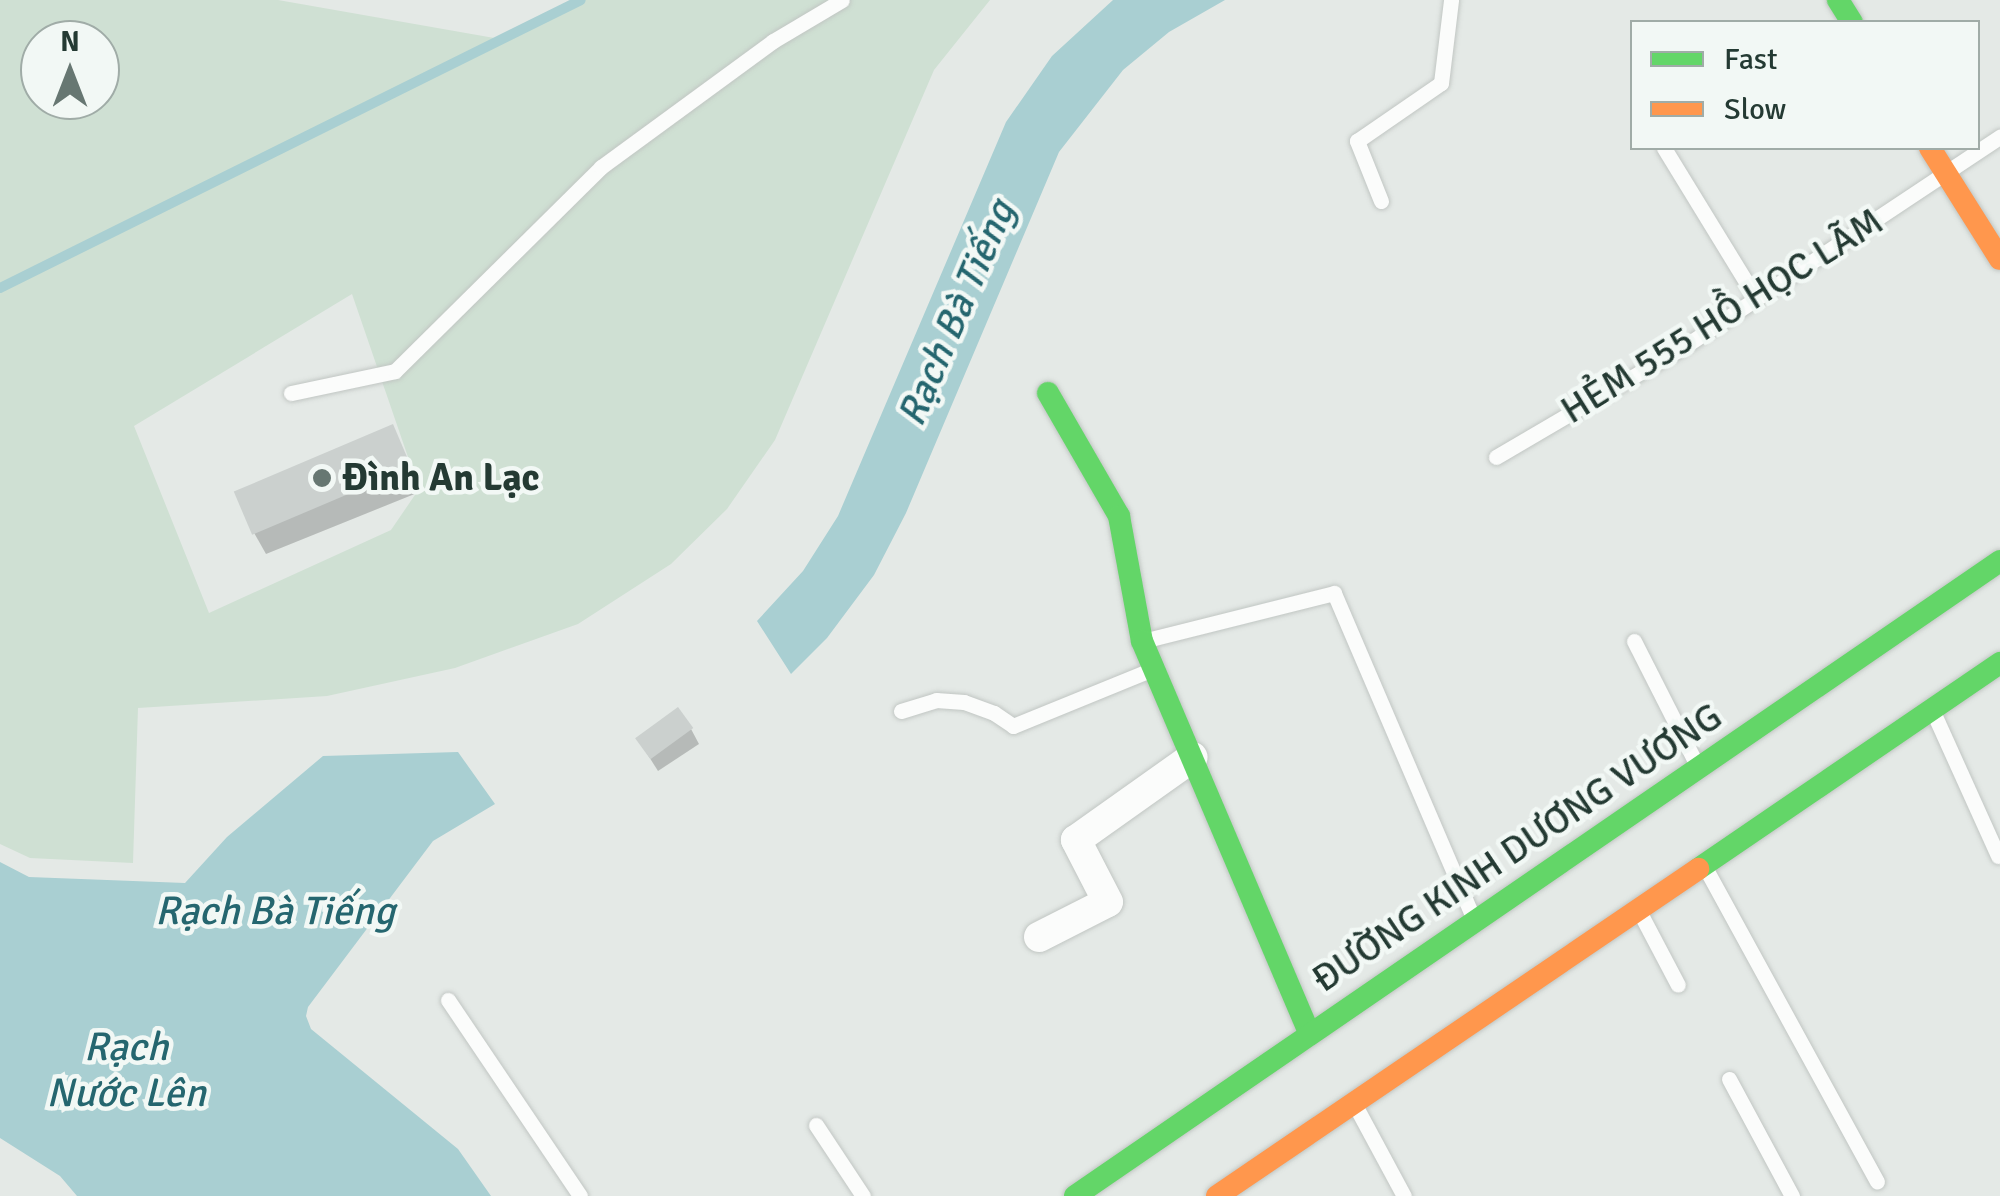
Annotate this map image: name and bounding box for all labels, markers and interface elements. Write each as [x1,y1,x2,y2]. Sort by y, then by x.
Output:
north arrow [20,20,120,120]
legend [1630,20,1980,150]
text: N [60,25,80,59]
text: Fast [1724,41,1777,78]
text: Slow [1724,91,1786,128]
water label: Rạch Bà Tiếng [887,193,1025,433]
street label: HẺM 555 HỒ HỌC LÃM [1553,199,1891,433]
place label: Đình An Lạc [342,455,540,501]
marker: Đình An Lạc [311,467,333,489]
street label: ĐƯỜNG KINH DƯƠNG VƯƠNG [1304,694,1730,1002]
water label: Rạch Bà Tiếng [155,887,395,935]
water label: Rạch Nước Lên [46,1023,206,1117]

